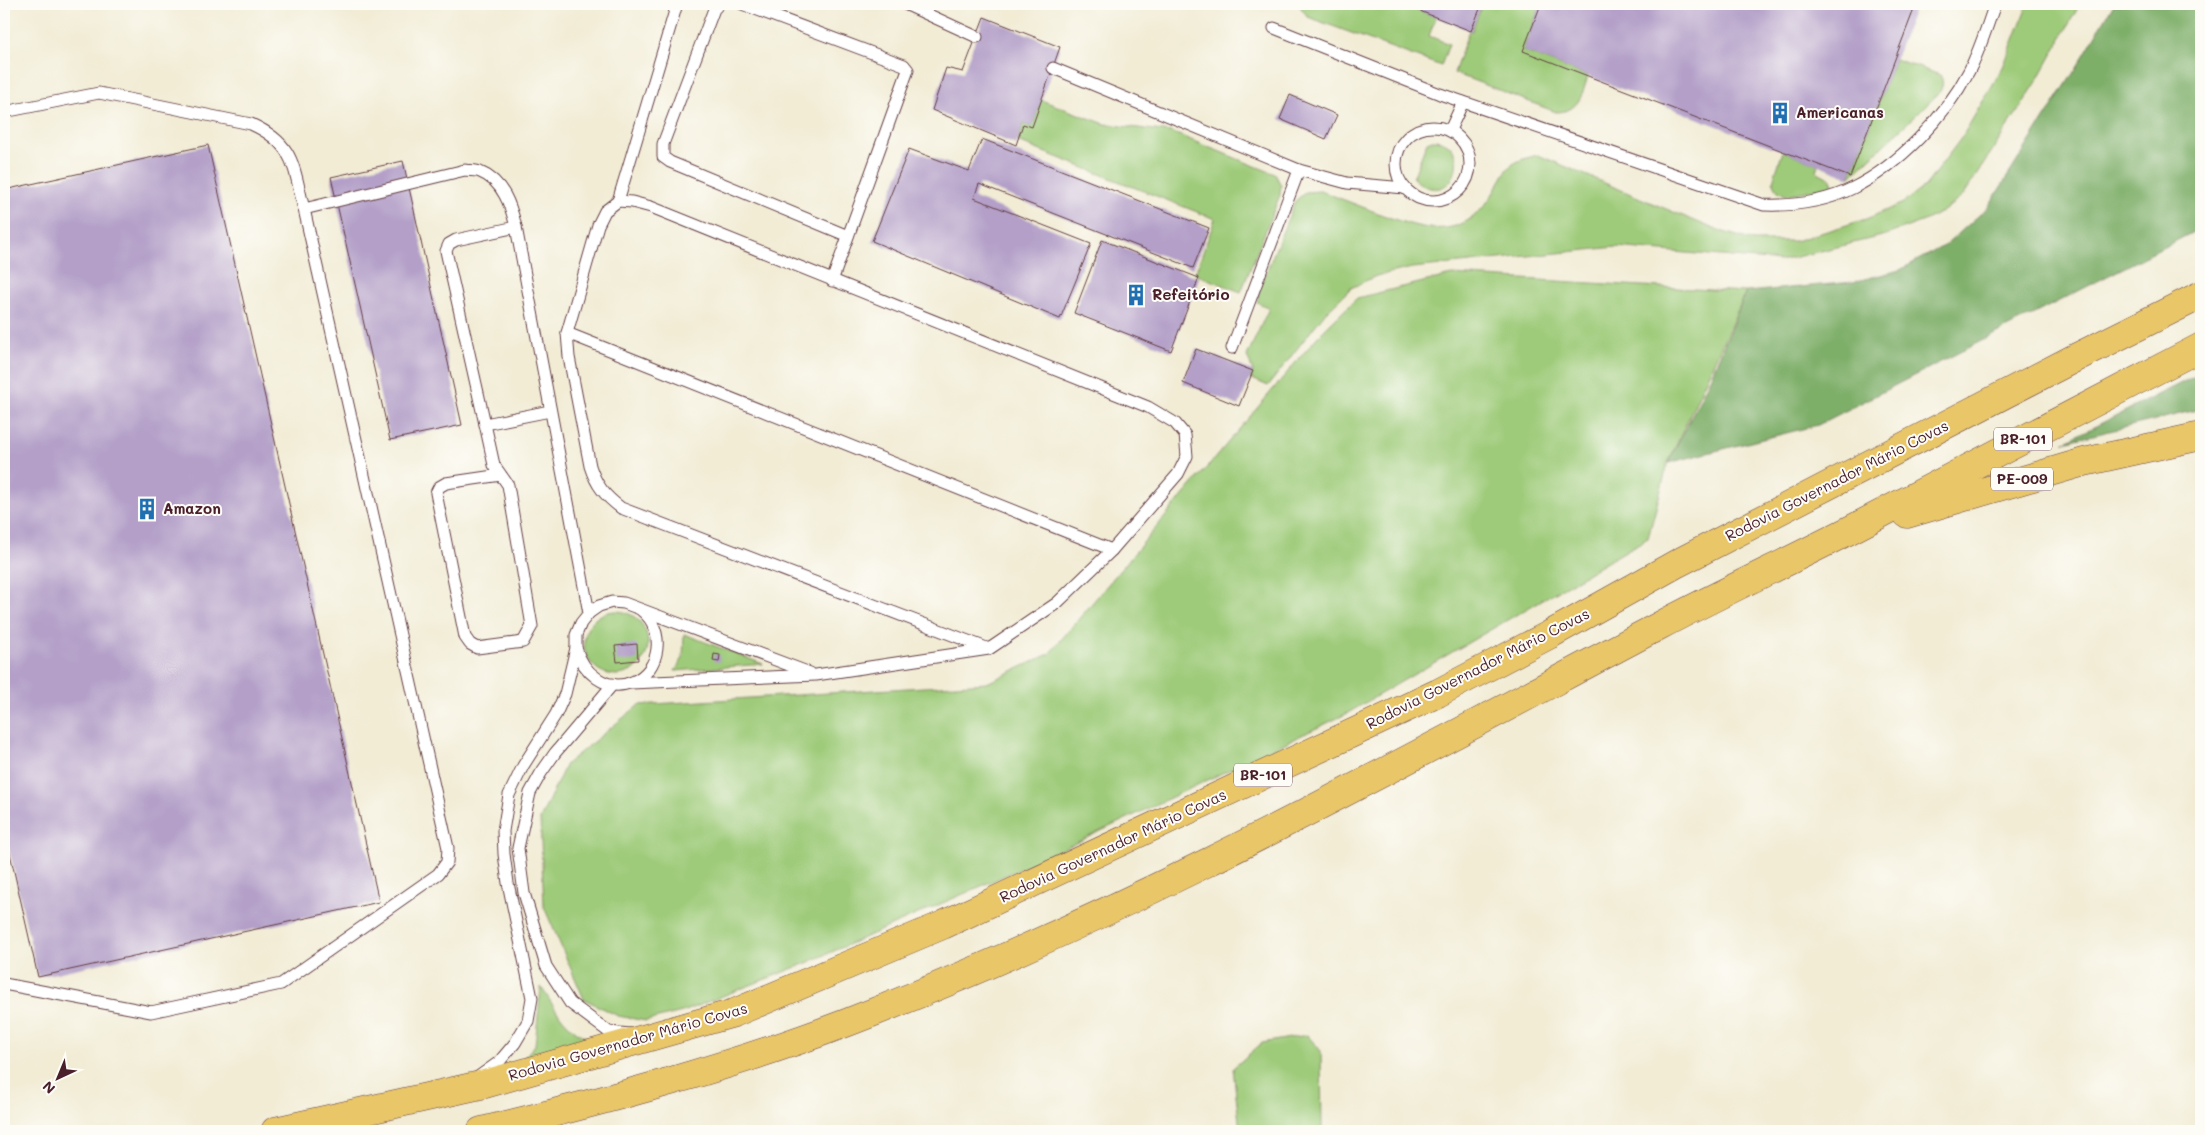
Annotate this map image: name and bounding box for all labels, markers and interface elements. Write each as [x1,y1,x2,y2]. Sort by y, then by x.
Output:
building icon: Americanas [1767,100,1793,126]
place label: Americanas [1796,102,1884,122]
building icon: Refeitório [1123,282,1149,308]
place label: Refeitório [1152,284,1230,304]
street label: Rodovia Governador Mário Covas [1722,415,1952,545]
road number: BR-101 [1994,428,2052,450]
road number: PE-009 [1991,468,2053,490]
building icon: Amazon [134,496,160,522]
place label: Amazon [163,498,221,518]
street label: Rodovia Governador Mário Covas [1363,603,1593,733]
road number: BR-101 [1234,764,1292,786]
street label: Rodovia Governador Mário Covas [996,784,1229,907]
street label: Rodovia Governador Mário Covas [506,997,750,1085]
north arrow [32,1052,82,1102]
text: N [38,1077,59,1098]

